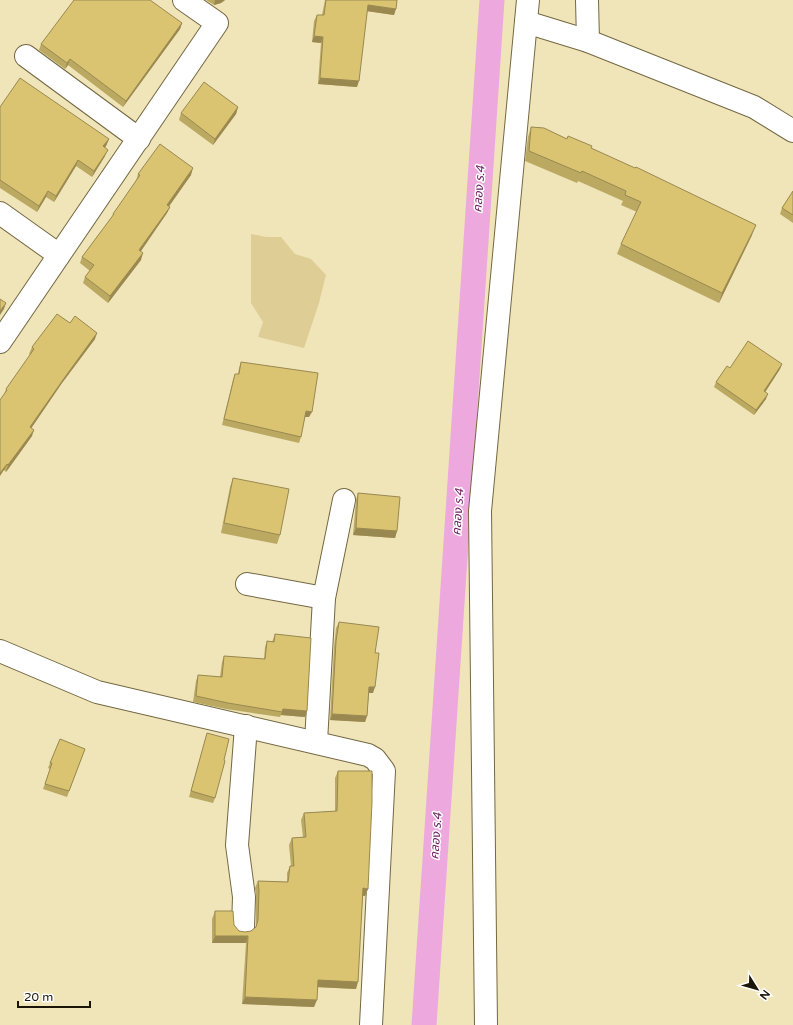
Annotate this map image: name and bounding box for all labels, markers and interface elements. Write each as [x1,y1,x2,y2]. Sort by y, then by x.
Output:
water label: คลอง ร.4 [470,165,488,213]
water label: คลอง ร.4 [449,488,467,536]
water label: คลอง ร.4 [427,812,445,860]
north arrow [737,969,777,1009]
scale bar [18,983,90,1009]
text: N [757,987,772,1002]
text: 20 m [24,990,53,1004]

